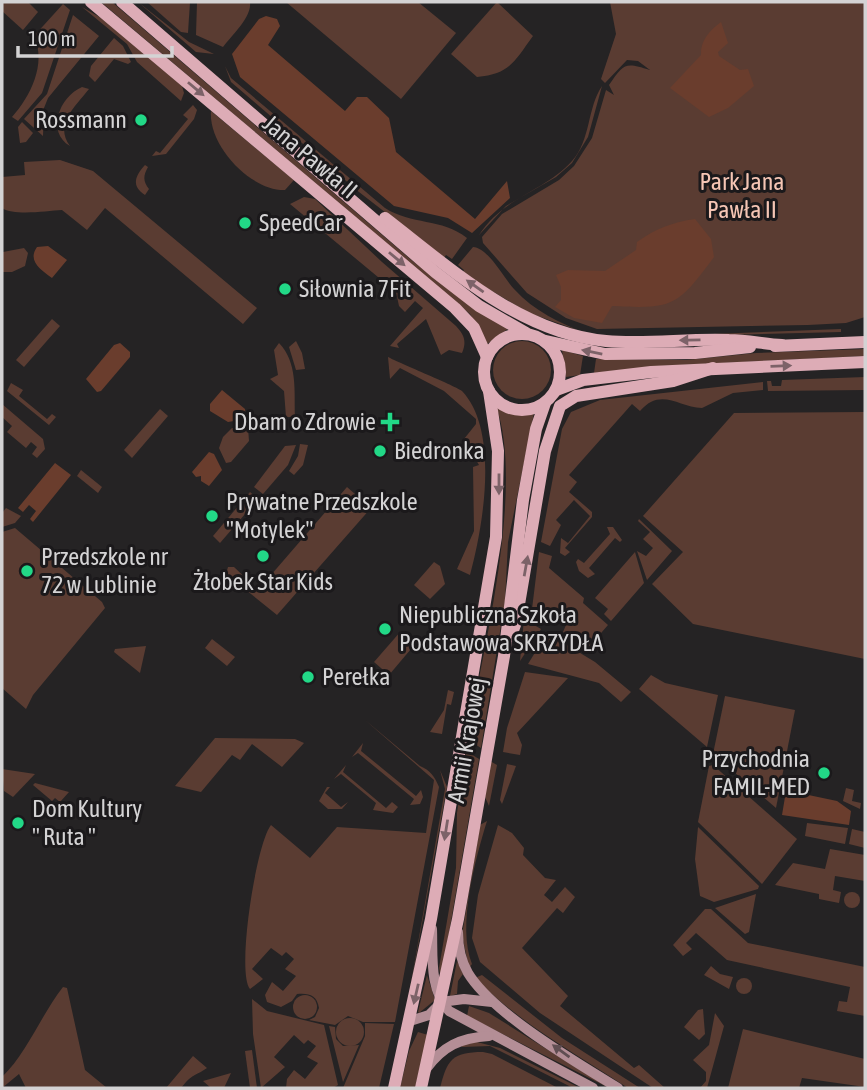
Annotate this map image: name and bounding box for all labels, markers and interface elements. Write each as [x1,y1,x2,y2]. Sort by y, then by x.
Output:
scale bar [18,14,172,58]
text: 100 m [28,26,76,50]
one-way arrow [187,81,204,96]
place label: Rossmann [35,106,127,133]
street label: Jana Pawła II [258,109,363,204]
marker: Rossmann [133,112,149,128]
park label: Park Jana Pawła II [699,168,785,223]
place label: SpeedCar [259,209,343,236]
marker: SpeedCar [237,215,253,231]
one-way arrow [387,251,405,266]
place label: Siłownia 7Fit [299,275,411,302]
one-way arrow [466,279,484,293]
marker: Siłownia 7Fit [277,281,293,297]
one-way arrow [678,335,700,346]
one-way arrow [581,346,603,357]
one-way arrow [770,360,792,371]
place label: Dbam o Zdrowie [234,408,376,435]
marker: Dbam o Zdrowie [382,414,398,430]
place label: Biedronka [394,437,485,464]
marker: Biedronka [372,443,388,459]
one-way arrow [493,473,505,495]
place label: Prywatne Przedszkole "Motylek" [226,488,418,543]
marker: Prywatne Przedszkole "Motylek" [204,508,220,524]
place label: Przedszkole nr 72 w Lublinie [41,543,169,598]
marker: Żłobek Star Kids [255,548,271,564]
one-way arrow [521,555,532,577]
marker: Przedszkole nr 72 w Lublinie [19,563,35,579]
place label: Żłobek Star Kids [193,568,333,595]
place label: Niepubliczna Szkoła Podstawowa SKRZYDŁA [399,601,603,656]
marker: Niepubliczna Szkoła Podstawowa SKRZYDŁA [377,621,393,637]
place label: Perełka [322,663,390,690]
marker: Perełka [300,669,316,685]
street label: Armii Krajowej [442,675,491,805]
place label: Przychodnia FAMIL-MED [701,745,810,800]
marker: Przychodnia FAMIL-MED [816,765,832,781]
place label: Dom Kultury " Ruta " [32,795,142,850]
marker: Dom Kultury " Ruta " [10,815,26,831]
one-way arrow [440,819,451,841]
one-way arrow [411,983,422,1005]
one-way arrow [551,1044,570,1058]

